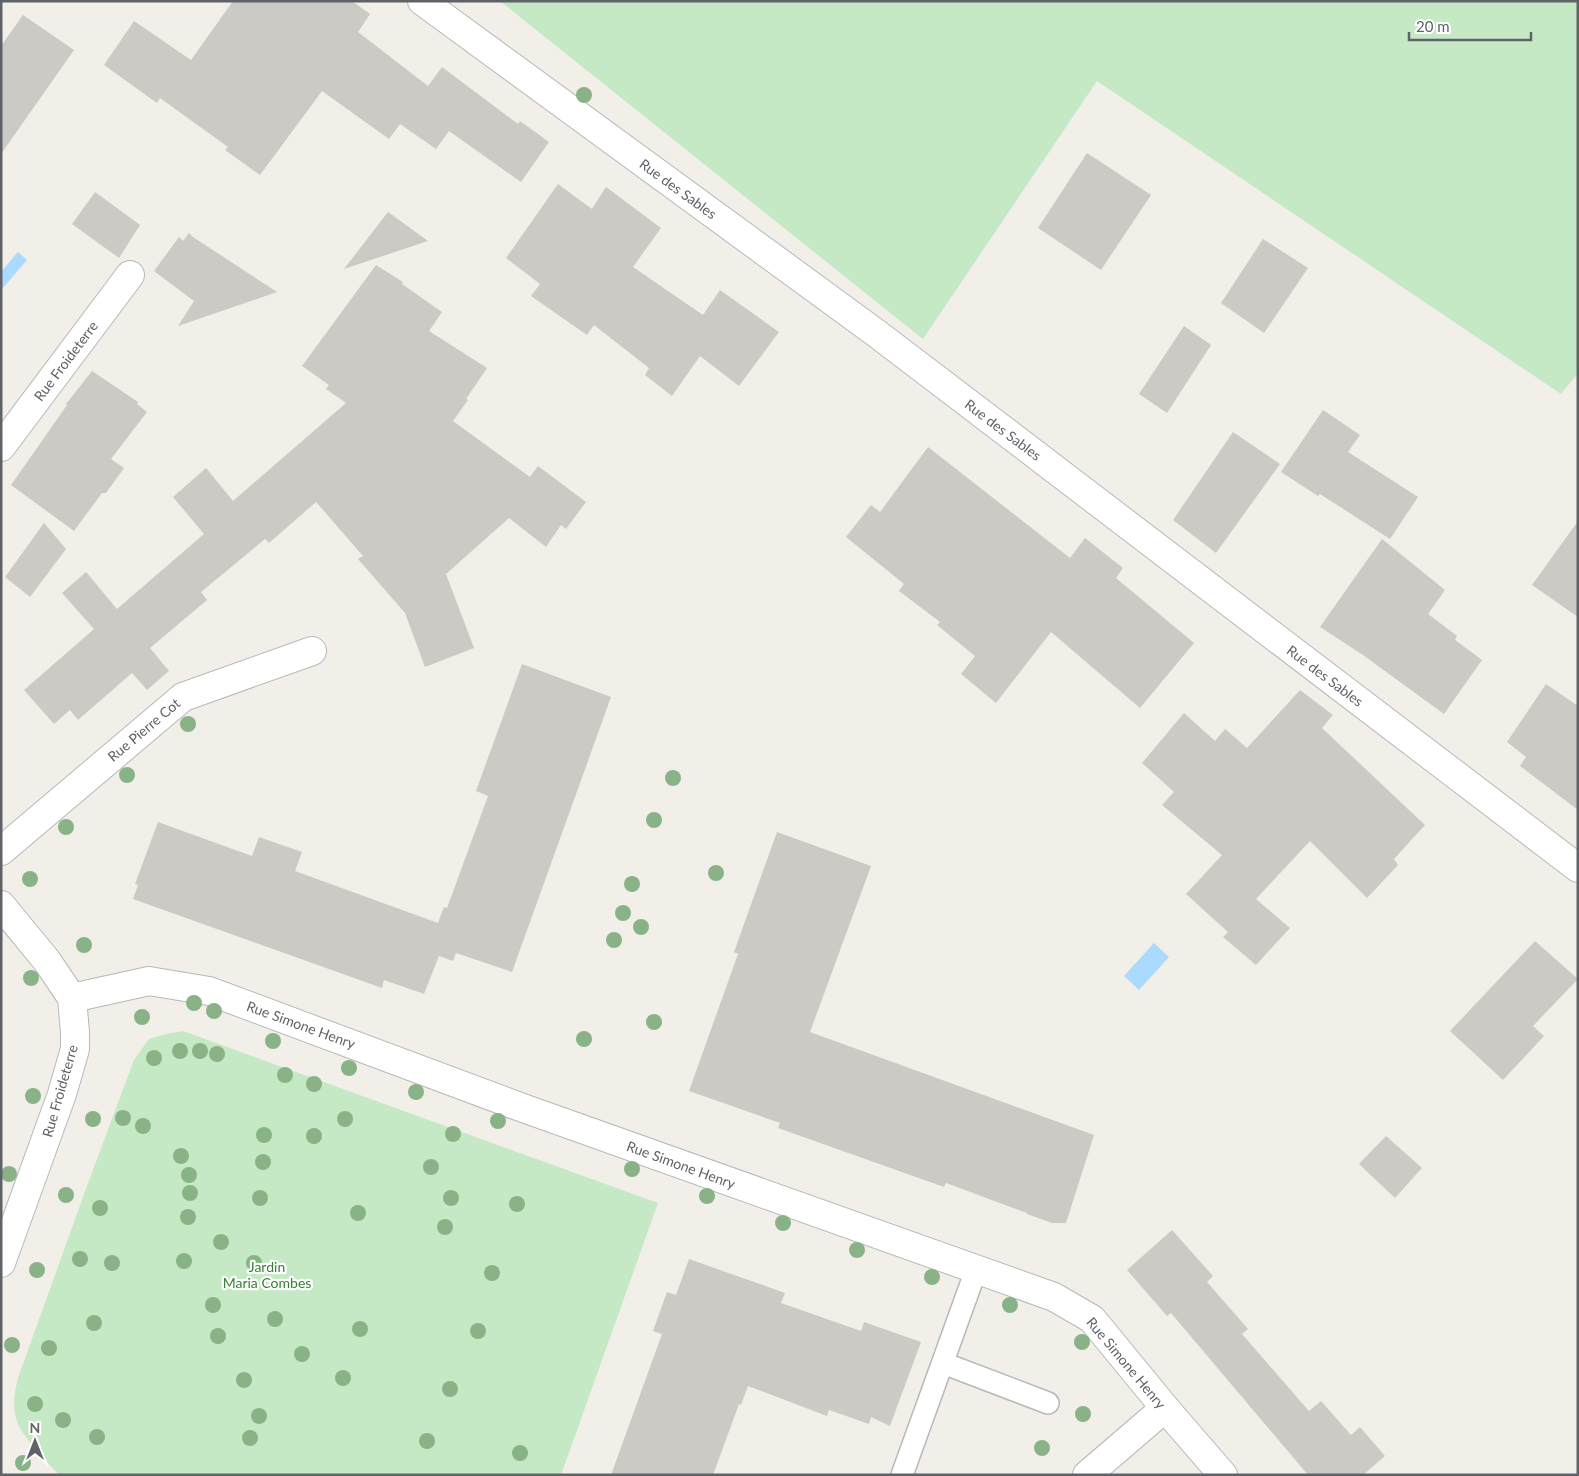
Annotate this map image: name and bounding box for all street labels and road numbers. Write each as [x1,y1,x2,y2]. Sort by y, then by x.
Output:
street label: Rue des Sables [636,155,720,222]
street label: Rue Froideterre [30,317,101,404]
street label: Rue des Sables [962,395,1045,464]
street label: Rue des Sables [1284,641,1367,710]
street label: Rue Pierre Cot [104,694,183,765]
street label: Rue Simone Henry [245,997,359,1052]
street label: Rue Froideterre [38,1043,81,1139]
street label: Rue Simone Henry [625,1137,739,1192]
street label: Rue Simone Henry [1083,1313,1170,1413]

